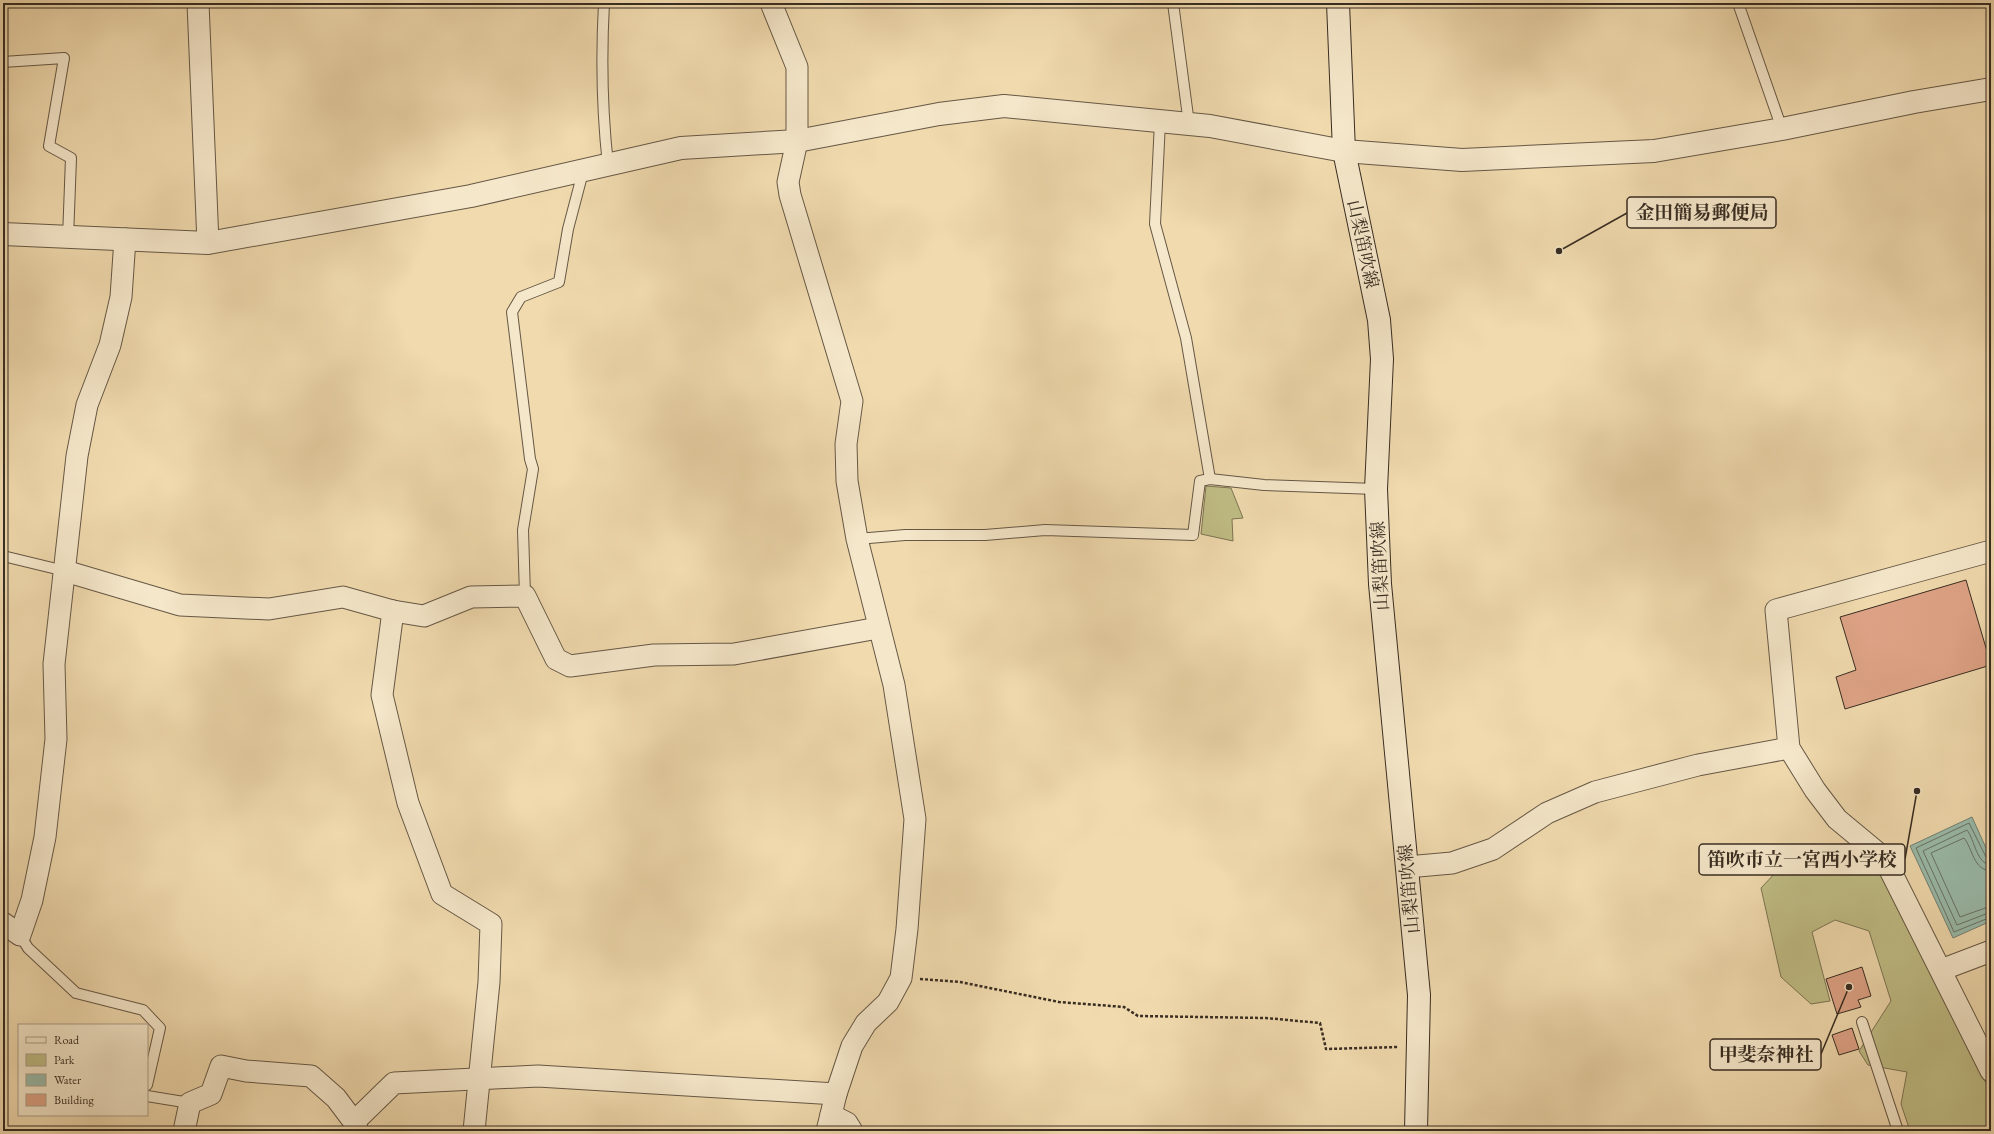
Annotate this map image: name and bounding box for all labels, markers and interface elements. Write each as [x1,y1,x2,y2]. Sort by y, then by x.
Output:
street label: 山梨笛吹線 [1343,197,1384,290]
callout: 金田簡易郵便局 [1627,197,1776,228]
text: 金田簡易郵便局 [1635,200,1769,225]
street label: 山梨笛吹線 [1366,520,1393,612]
street label: 山梨笛吹線 [1393,843,1424,935]
callout: 笛吹市立一宮西小学校 [1699,844,1905,875]
text: 笛吹市立一宮西小学校 [1707,847,1897,872]
legend [18,1024,148,1116]
text: Road [54,1032,80,1048]
callout: 甲斐奈神社 [1710,1039,1821,1070]
text: 甲斐奈神社 [1718,1042,1814,1067]
text: Park [54,1052,75,1068]
text: Water [54,1072,81,1088]
text: Building [54,1092,95,1108]

